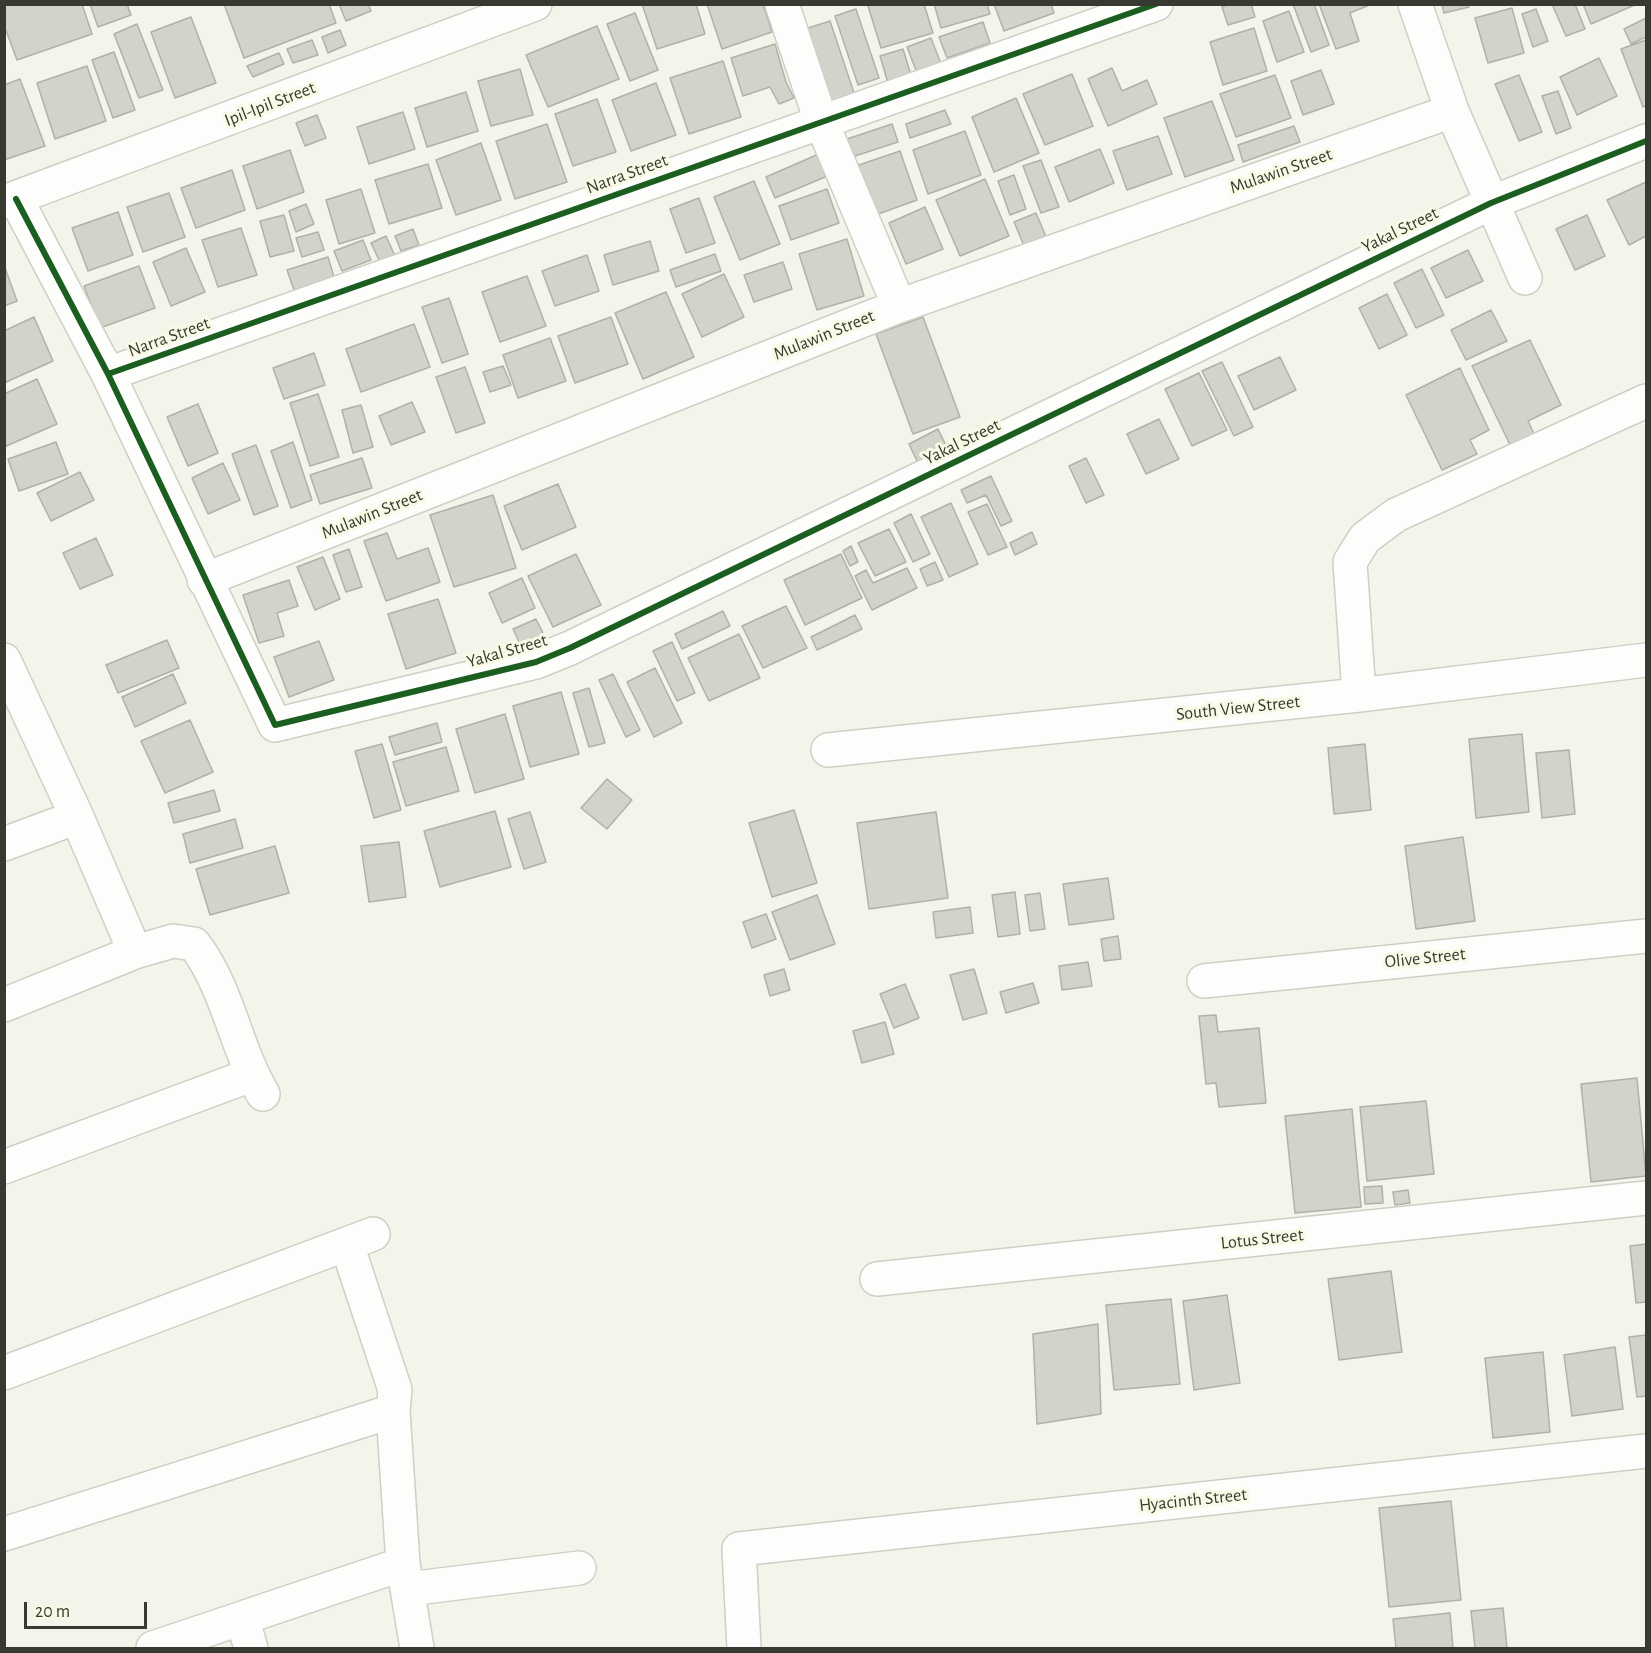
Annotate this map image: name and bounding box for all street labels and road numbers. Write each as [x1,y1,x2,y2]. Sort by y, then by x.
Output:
street label: Ipil-Ipil Street [221,77,319,131]
street label: Mulawin Street [1227,143,1335,199]
street label: Narra Street [583,149,671,199]
street label: Yakal Street [1358,202,1442,258]
street label: Mulawin Street [771,305,877,365]
street label: Narra Street [125,312,213,362]
street label: Yakal Street [920,414,1004,470]
street label: Mulawin Street [319,484,425,544]
street label: Yakal Street [464,629,550,673]
street label: South View Street [1175,691,1301,725]
street label: Olive Street [1383,943,1467,973]
street label: Lotus Street [1220,1224,1304,1254]
street label: Hyacinth Street [1138,1484,1248,1516]

